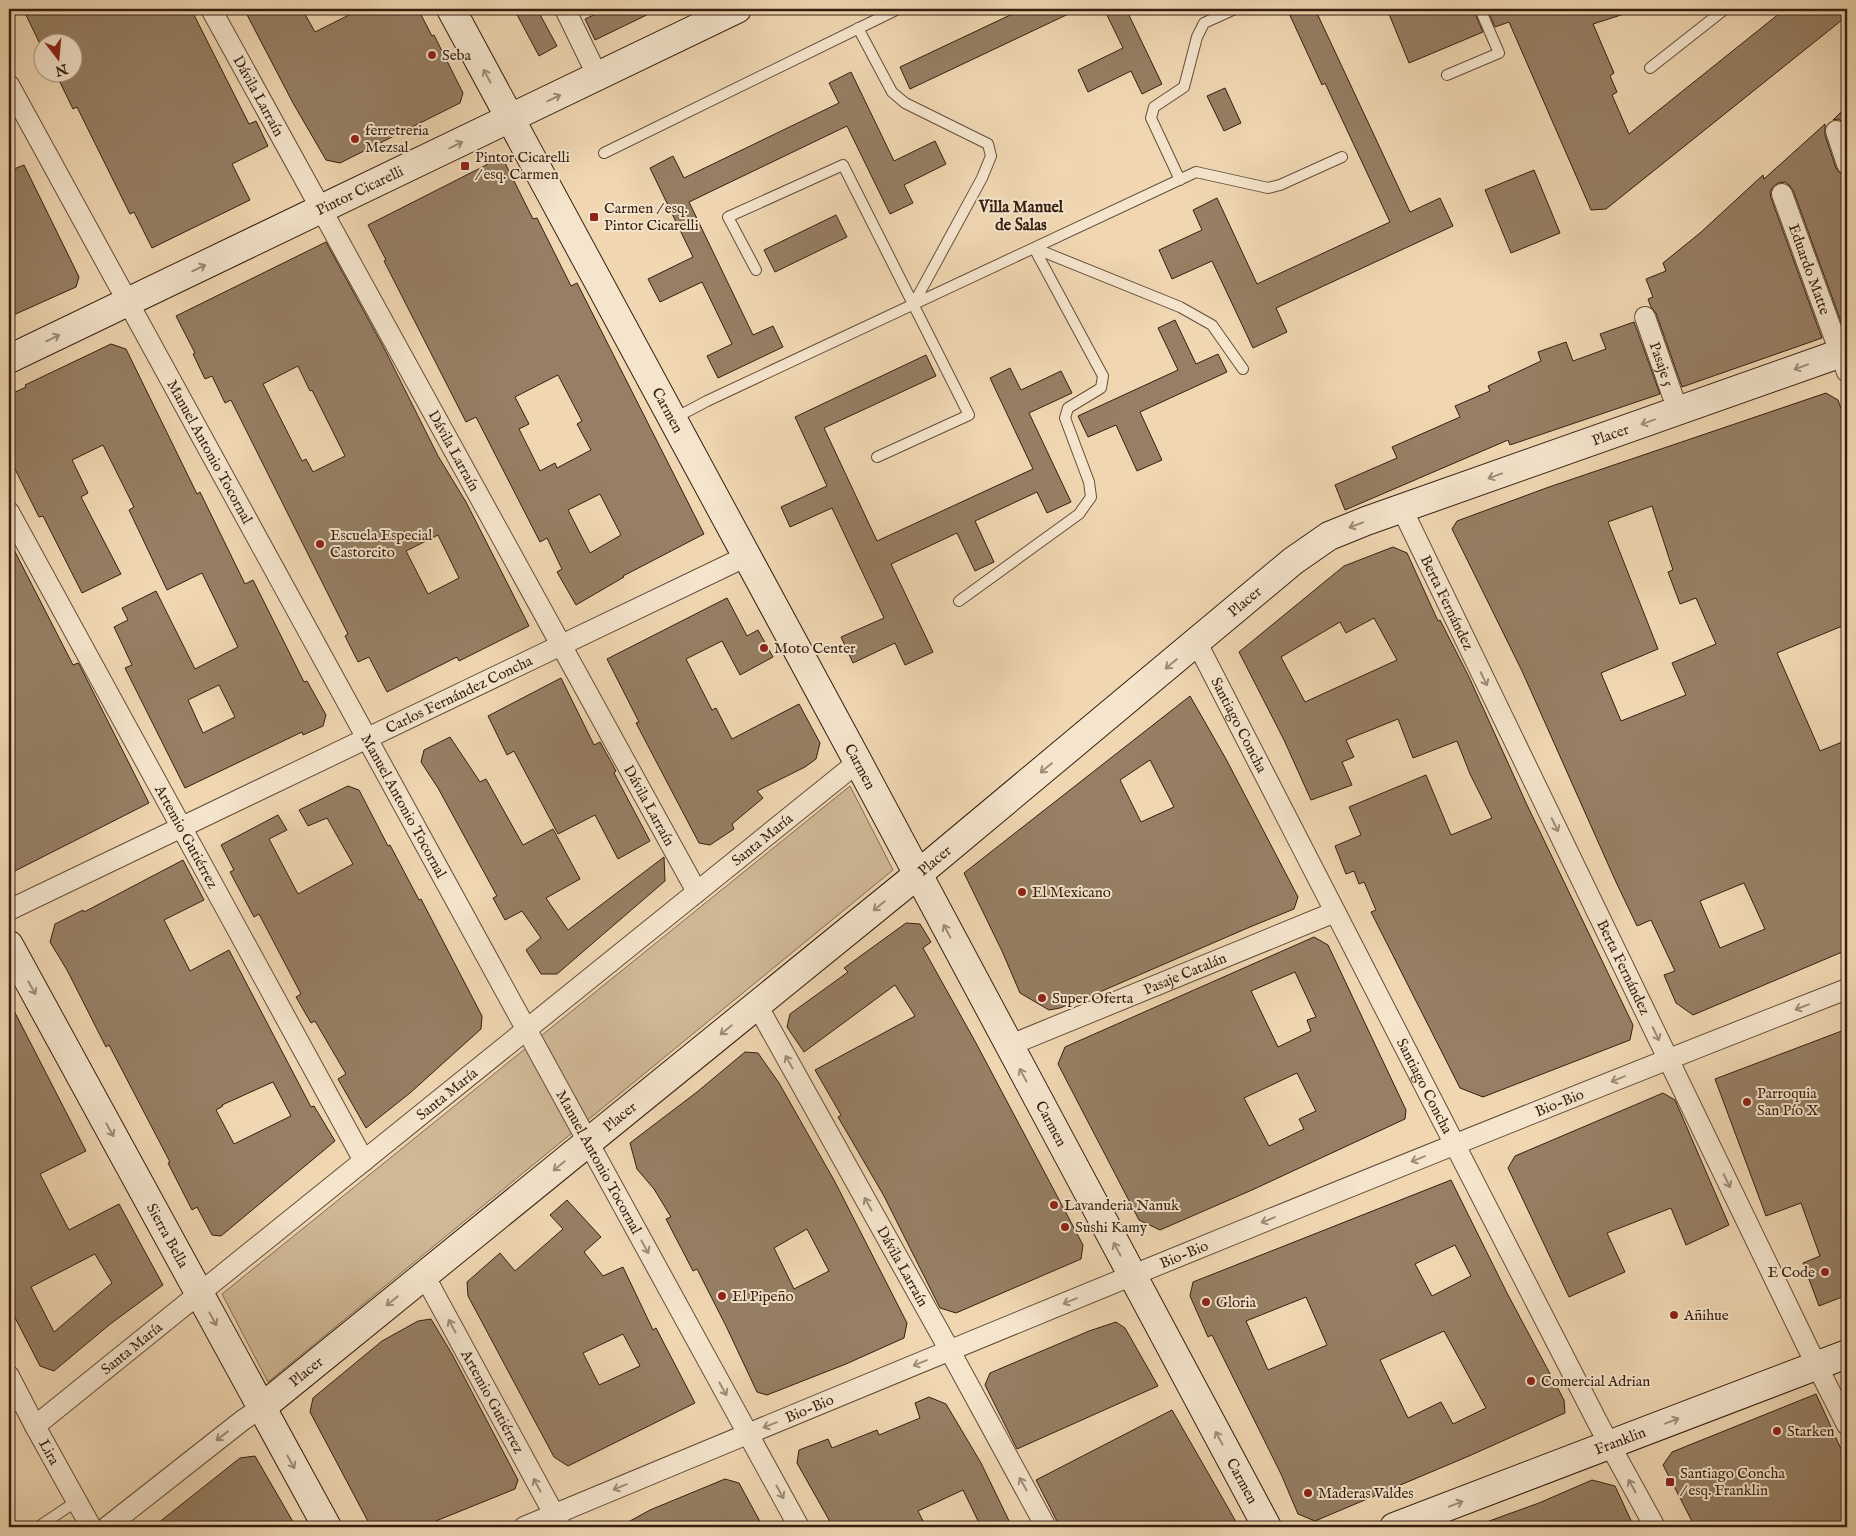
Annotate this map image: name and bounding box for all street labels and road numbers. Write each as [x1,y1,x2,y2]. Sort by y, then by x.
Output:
street label: Dávila Larraín [228,52,288,140]
street label: Pintor Cicarelli [313,162,407,220]
street label: Eduardo Matte [1784,221,1834,317]
street label: Pasaje 5 [1645,339,1678,390]
street label: Manuel Antonio Tocornal [162,376,257,528]
street label: Carmen [647,384,687,437]
street label: Dávila Larraín [424,407,484,495]
street label: Placer [1589,420,1632,450]
street label: Berta Fernández [1416,552,1478,654]
street label: Placer [1224,582,1266,621]
street label: Carlos Fernández Concha [383,651,536,738]
street label: Santiago Concha [1206,674,1271,777]
street label: Manuel Antonio Tocornal [356,731,451,882]
street label: Carmen [840,741,880,793]
street label: Dávila Larraín [619,762,679,849]
street label: Artemio Gutiérrez [150,781,222,892]
street label: Santa María [728,809,797,870]
street label: Placer [914,841,956,880]
street label: Berta Fernández [1592,917,1654,1018]
street label: Pasaje Catalán [1141,949,1229,1000]
street label: Santiago Concha [1392,1035,1457,1138]
street label: Santa María [412,1063,482,1125]
street label: Bio-Bio [1532,1085,1587,1121]
street label: Manuel Antonio Tocornal [551,1087,646,1238]
street label: Placer [599,1097,641,1136]
street label: Carmen [1031,1098,1071,1150]
street label: Sierra Bella [142,1200,193,1272]
street label: Dávila Larraín [872,1223,932,1310]
street label: Bio-Bio [1157,1236,1211,1273]
street label: Santa María [97,1318,167,1379]
street label: Artemio Gutiérrez [456,1346,528,1457]
street label: Placer [286,1352,327,1391]
street label: Bio-Bio [782,1390,837,1427]
street label: Franklin [1592,1423,1649,1460]
street label: Lira [34,1436,64,1469]
street label: Carmen [1222,1455,1262,1507]

